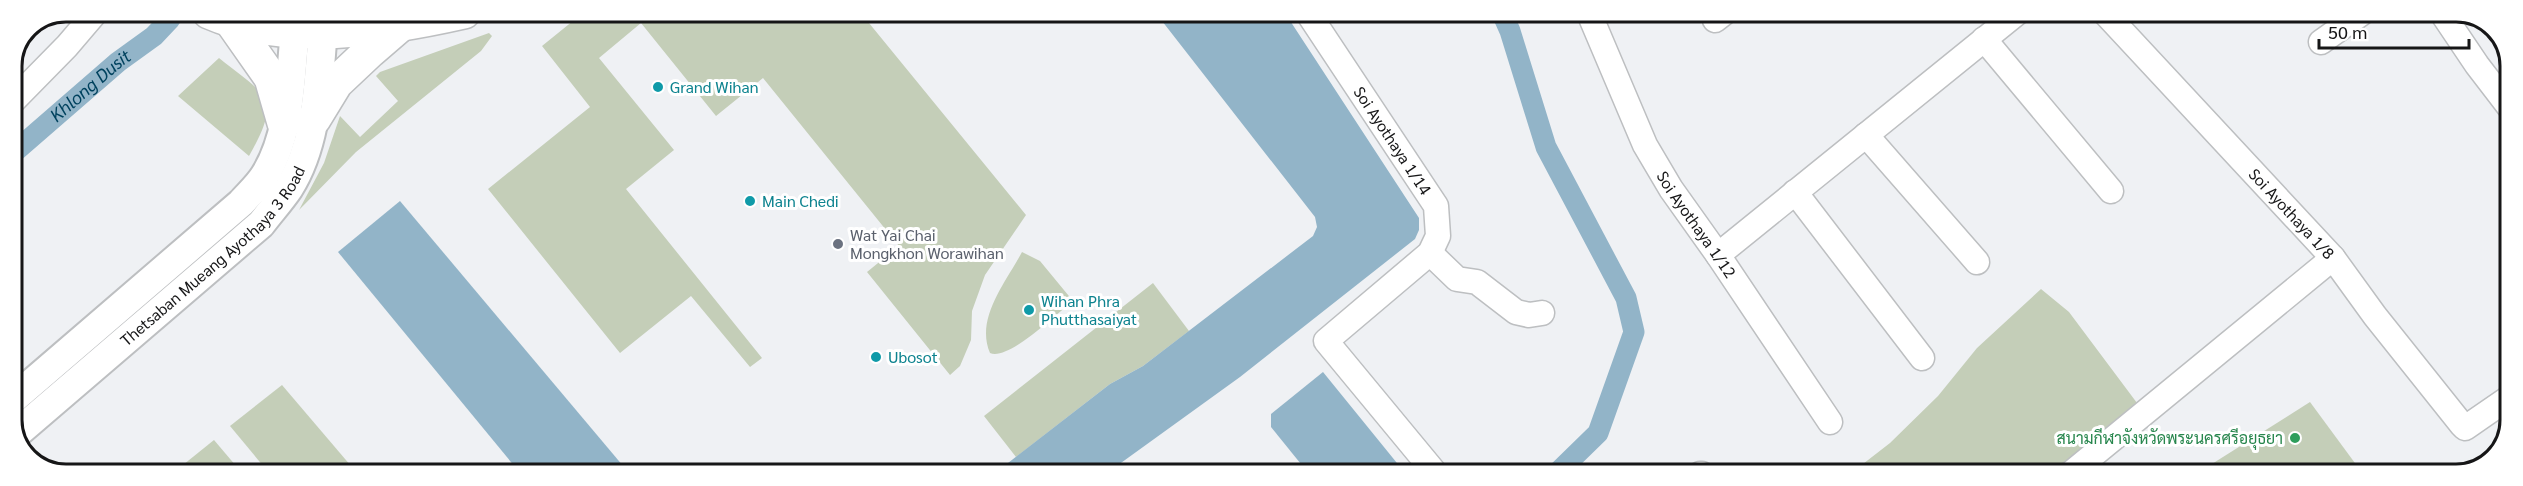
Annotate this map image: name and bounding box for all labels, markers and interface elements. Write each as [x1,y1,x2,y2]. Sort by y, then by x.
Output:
scale bar [2319,12,2469,50]
text: 50 m [2328,20,2367,43]
water label: Khlong Dusit [44,43,135,126]
place label: Grand Wihan [670,76,759,97]
marker: Grand Wihan [651,80,665,94]
street label: Soi Ayothaya 1/14 [1350,82,1437,199]
street label: Thetsaban Mueang Ayothaya 3 Road [115,163,309,350]
street label: Soi Ayothaya 1/8 [2245,163,2340,263]
street label: Soi Ayothaya 1/12 [1653,167,1741,282]
place label: Main Chedi [762,190,839,211]
marker: Main Chedi [743,194,757,208]
place label: Wat Yai Chai Mongkhon Worawihan [850,224,1004,263]
marker: Wat Yai Chai Mongkhon Worawihan [831,237,845,251]
place label: Wihan Phra Phutthasaiyat [1041,290,1137,329]
marker: Wihan Phra Phutthasaiyat [1022,303,1036,317]
place label: Ubosot [888,346,938,367]
marker: Ubosot [869,350,883,364]
place label: สนามกีฬาจังหวัดพระนครศรีอยุธยา [2057,427,2283,450]
marker: สนามกีฬาจังหวัดพระนครศรีอยุธยา [2288,431,2302,445]

